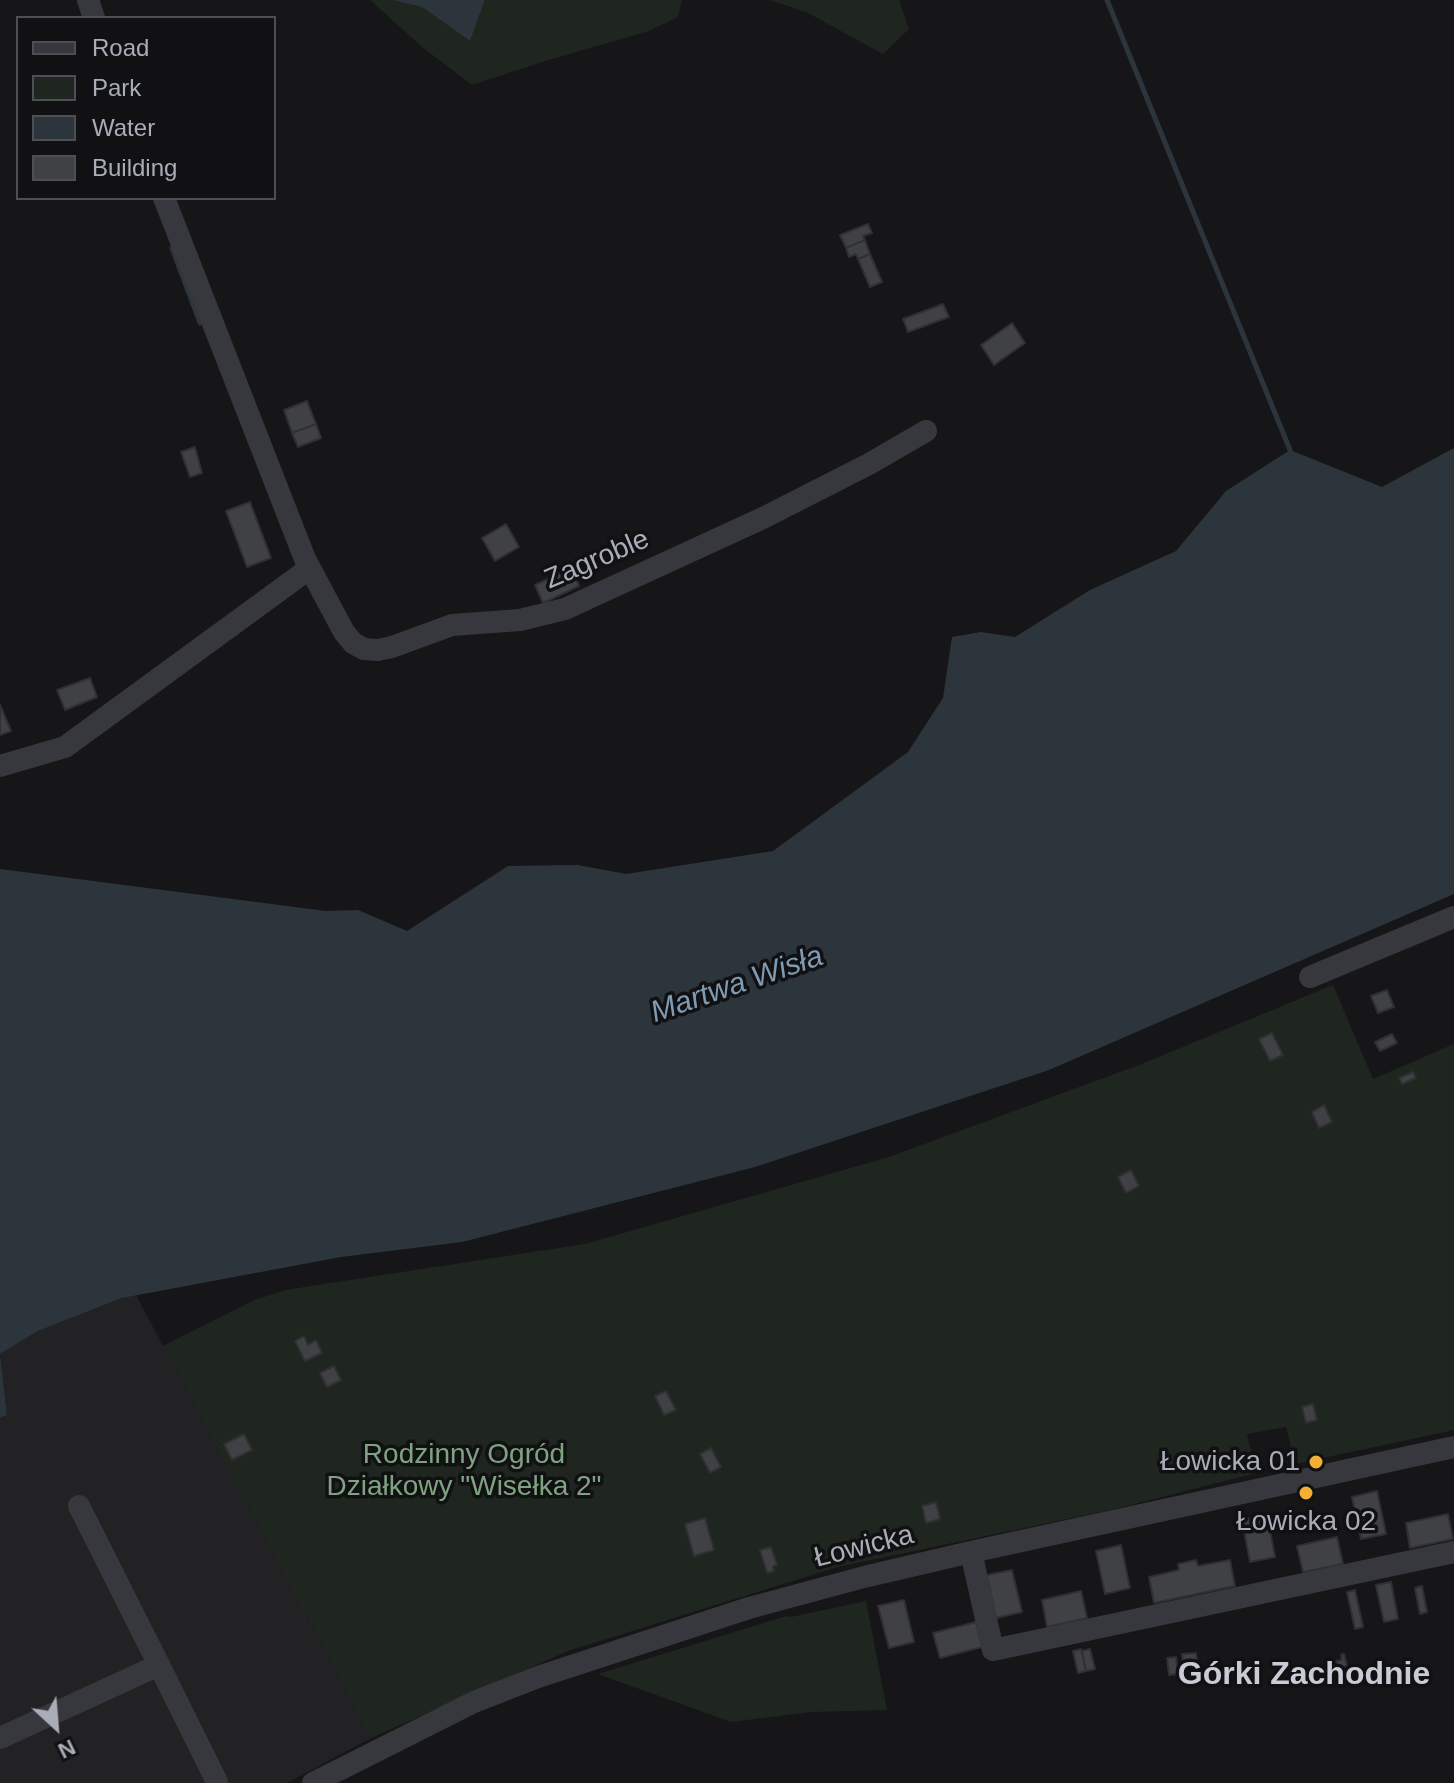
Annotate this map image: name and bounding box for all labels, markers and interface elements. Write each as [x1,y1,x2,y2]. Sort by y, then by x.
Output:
legend [16,16,276,200]
text: Road [92,34,149,61]
text: Park [92,74,141,101]
text: Water [92,114,155,141]
text: Building [92,154,177,181]
street label: Zagroble [540,523,654,597]
water label: Martwa Wisła [646,939,828,1031]
park label: Rodzinny Ogród Działkowy "Wisełka 2" [326,1438,602,1504]
place label: Łowicka 01 [1160,1445,1300,1479]
marker: Łowicka 01 [1307,1453,1325,1471]
marker: Łowicka 02 [1297,1484,1315,1502]
place label: Łowicka 02 [1236,1505,1376,1539]
street label: Łowicka [811,1518,917,1576]
district label: Górki Zachodnie [1178,1656,1430,1694]
north arrow [16,1687,96,1767]
text: N [54,1734,79,1764]

